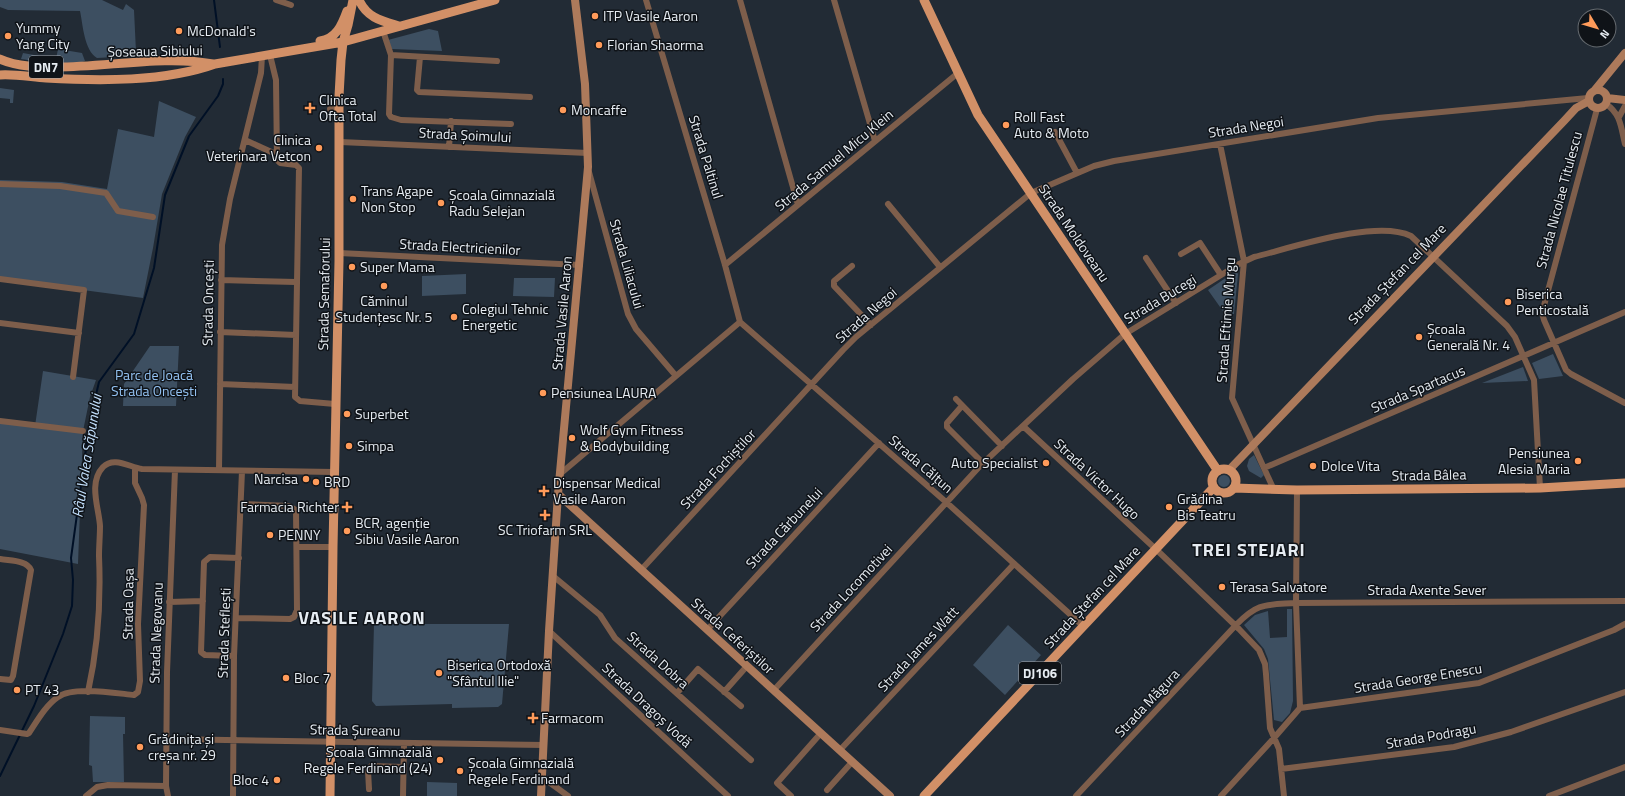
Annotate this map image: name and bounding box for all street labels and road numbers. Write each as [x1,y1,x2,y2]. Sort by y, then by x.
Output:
street label: Șoseaua Sibiului [107,39,203,62]
road number: DN7 [29,56,63,78]
street label: Strada Samuel Micu Klein [770,104,898,216]
street label: Strada Negoi [1207,110,1285,143]
street label: Strada Paltinul [684,112,729,201]
street label: Strada Șoimului [418,122,512,147]
street label: Strada Nicolae Titulescu [1530,129,1587,271]
street label: Strada Moldoveanu [1034,179,1115,286]
street label: Strada Liliacului [605,217,650,311]
street label: Strada Ștefan cel Mare [1343,218,1451,329]
street label: Strada Electricienilor [399,233,521,260]
street label: Strada Semaforului [312,237,335,351]
street label: Strada Vasile Aaron [546,255,577,371]
street label: Strada Eftimie Murgu [1211,257,1240,383]
street label: Strada Oncești [196,260,219,346]
street label: Strada Bucegi [1120,269,1200,328]
street label: Strada Negoi [830,282,901,347]
street label: Strada Spartacus [1367,359,1468,418]
street label: Strada Fochiștilor [675,424,761,513]
street label: Strada Călțun [884,430,958,498]
street label: Strada Victor Hugo [1050,433,1145,524]
street label: Strada Bâlea [1391,463,1467,486]
street label: Strada Cărbunelui [740,482,827,573]
street label: Strada Locomotivei [804,539,897,636]
street label: Strada Ștefan cel Mare [1038,541,1145,653]
street label: Strada Oașa [116,568,139,640]
street label: Strada Axente Sever [1368,579,1487,600]
street label: Strada Negovanu [143,582,168,684]
street label: Strada Steflești [211,587,236,679]
street label: Strada Ceferiștilor [687,592,780,679]
street label: Strada James Watt [872,601,963,696]
street label: Strada Dobra [623,626,694,693]
street label: Strada Dragoș Vodă [598,657,697,752]
street label: Strada George Enescu [1352,657,1483,698]
road number: DJ106 [1019,662,1061,684]
street label: Strada Măgura [1109,664,1184,742]
street label: Strada Podragu [1384,717,1478,754]
street label: Strada Șureanu [310,718,400,741]

